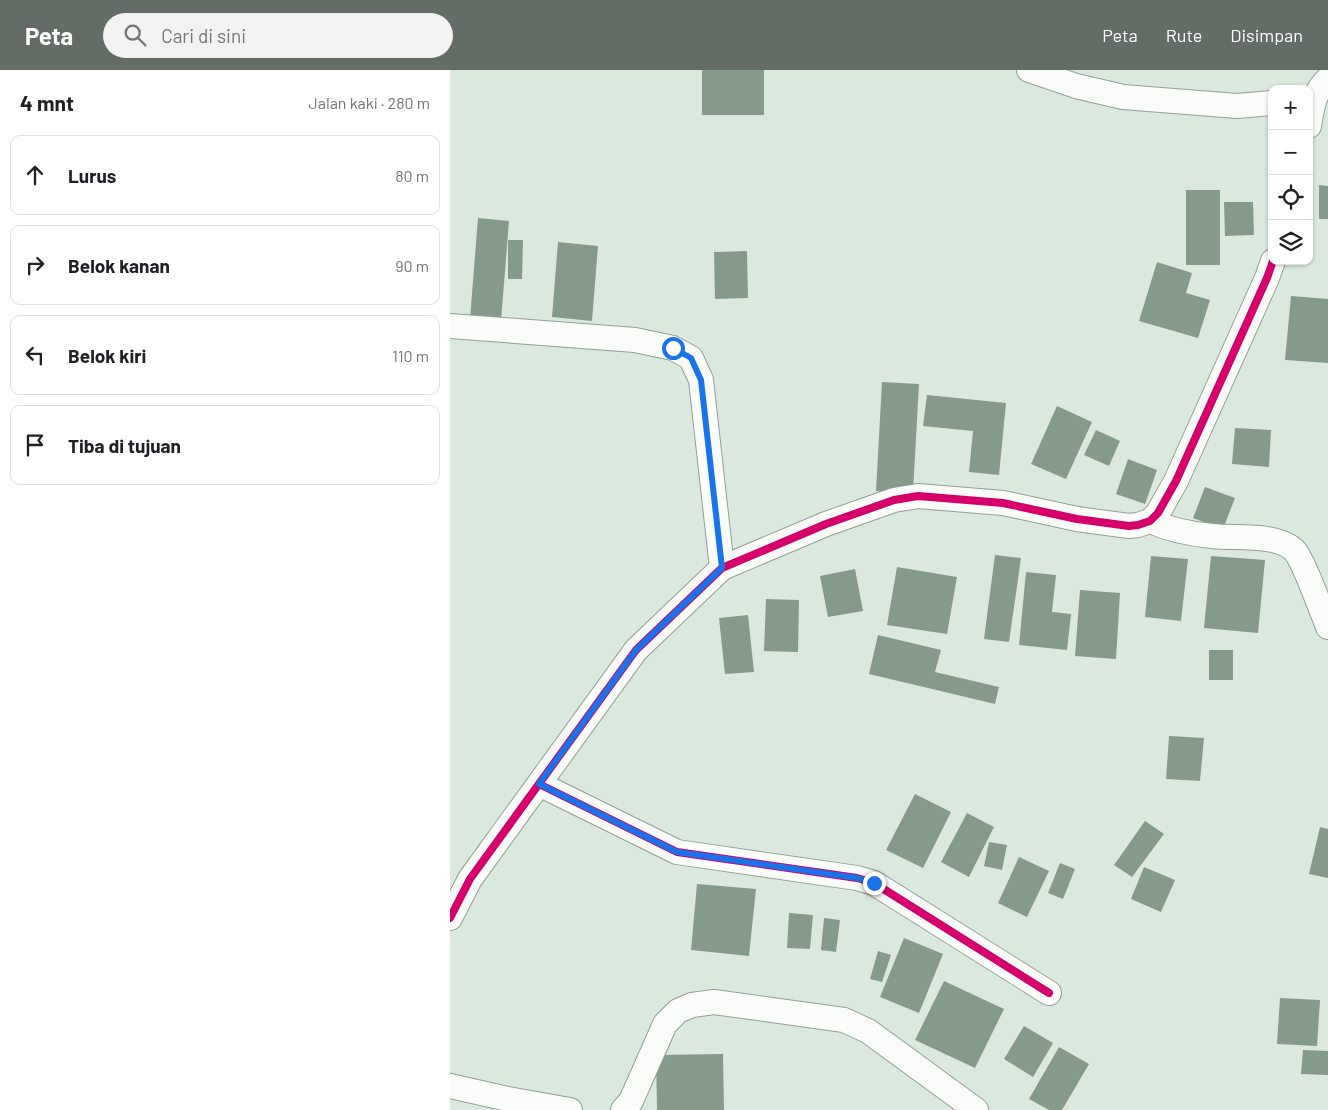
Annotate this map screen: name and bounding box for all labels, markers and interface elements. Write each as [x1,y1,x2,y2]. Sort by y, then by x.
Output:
search box [103,13,453,58]
text: Peta [25,21,73,50]
icon: search [121,21,149,49]
text: Cari di sini [161,24,246,47]
text: Peta [1102,24,1138,46]
text: Rute [1166,24,1202,46]
text: Disimpan [1230,24,1303,46]
map controls [1268,85,1313,265]
button: + [1268,85,1313,130]
text: 4 mnt [20,90,74,115]
text: Jalan kaki · 280 m [309,93,430,112]
button: − [1268,130,1313,175]
icon: ahead [21,161,49,189]
text: Lurus [68,164,116,187]
text: 80 m [395,166,429,185]
button: locate [1268,175,1313,220]
button: layers [1268,220,1313,265]
icon: right [21,251,49,279]
text: Belok kanan [68,254,170,277]
text: 90 m [395,256,429,275]
route start [662,337,685,360]
icon: left [21,341,49,369]
text: Belok kiri [68,344,146,367]
text: 110 m [392,346,429,365]
icon: arrive [21,431,49,459]
text: Tiba di tujuan [68,434,181,457]
route end [863,872,886,895]

